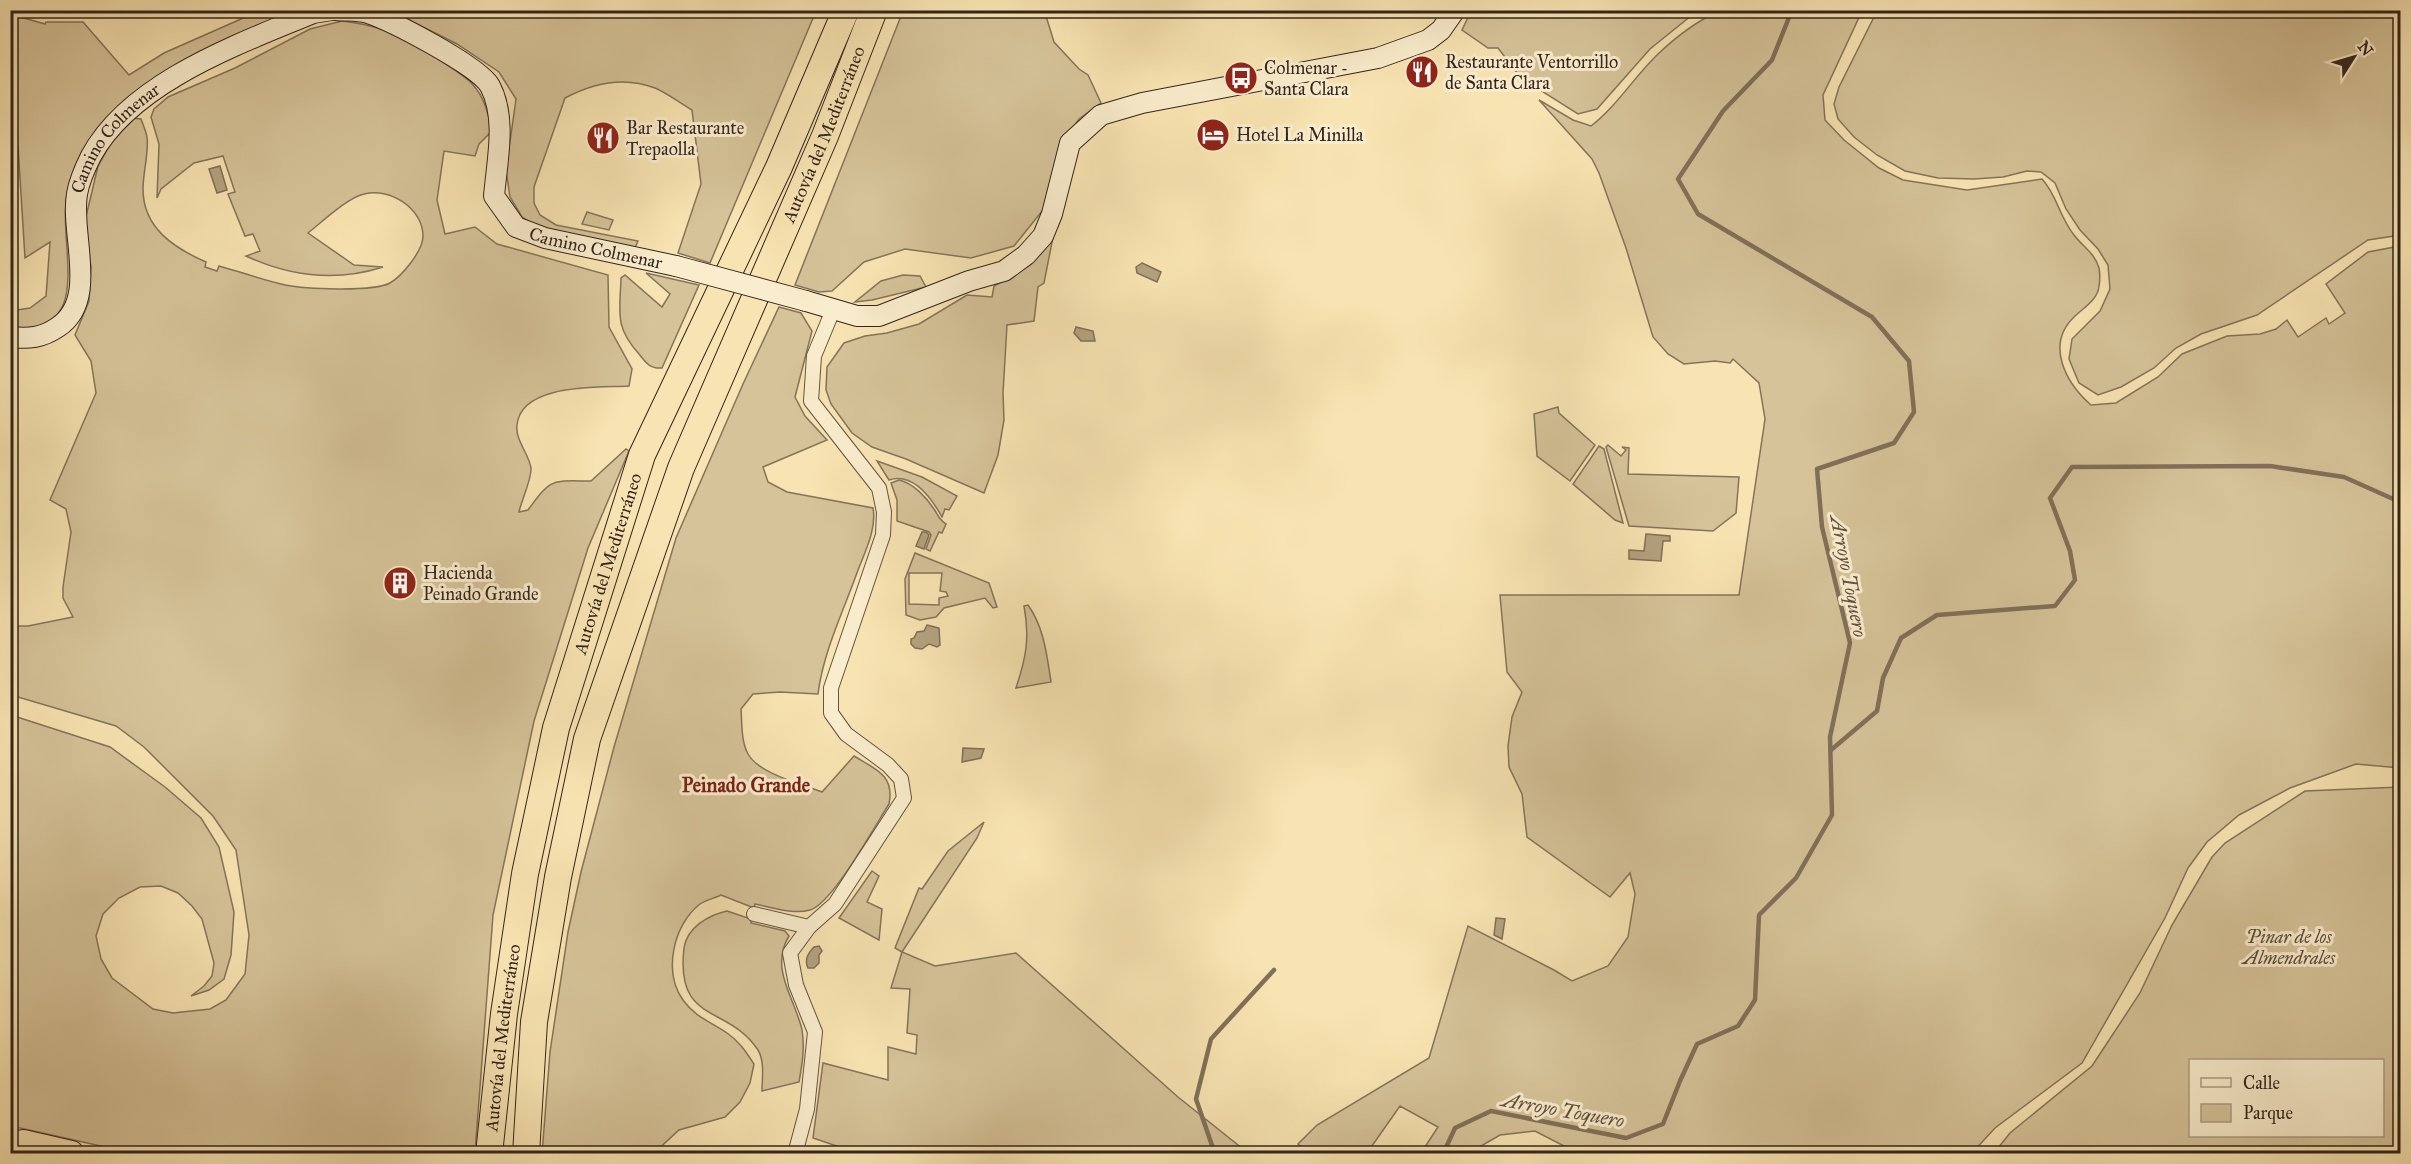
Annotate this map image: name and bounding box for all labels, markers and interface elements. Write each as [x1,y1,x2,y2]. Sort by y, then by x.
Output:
north arrow [2324,27,2384,87]
text: N [2354,37,2378,60]
street label: Autovía del Mediterráneo [777,43,870,227]
place label: Restaurante Ventorrillo de Santa Clara [1445,51,1618,94]
restaurant icon: Restaurante Ventorrillo de Santa Clara [1404,54,1440,90]
place label: Colmenar - Santa Clara [1264,57,1349,100]
bus stop icon: Colmenar - Santa Clara [1223,60,1259,96]
street label: Camino Colmenar [66,78,164,196]
place label: Bar Restaurante Trepaolla [626,117,744,160]
hotel icon: Hotel La Minilla [1195,117,1231,153]
restaurant icon: Bar Restaurante Trepaolla [585,120,621,156]
place label: Hotel La Minilla [1236,124,1364,146]
street label: Camino Colmenar [526,222,665,274]
street label: Autovía del Mediterráneo [569,470,647,658]
water label: Arroyo Toquero [1825,511,1873,640]
place label: Hacienda Peinado Grande [423,562,539,605]
building icon: Hacienda Peinado Grande [382,565,418,601]
district label: Peinado Grande [682,773,811,797]
park label: Pinar de los Almendrales [2241,926,2336,969]
street label: Autovía del Mediterráneo [480,943,525,1134]
legend [2189,1059,2384,1137]
text: Calle [2243,1072,2280,1094]
water label: Arroyo Toquero [1498,1087,1627,1133]
text: Parque [2243,1102,2293,1125]

